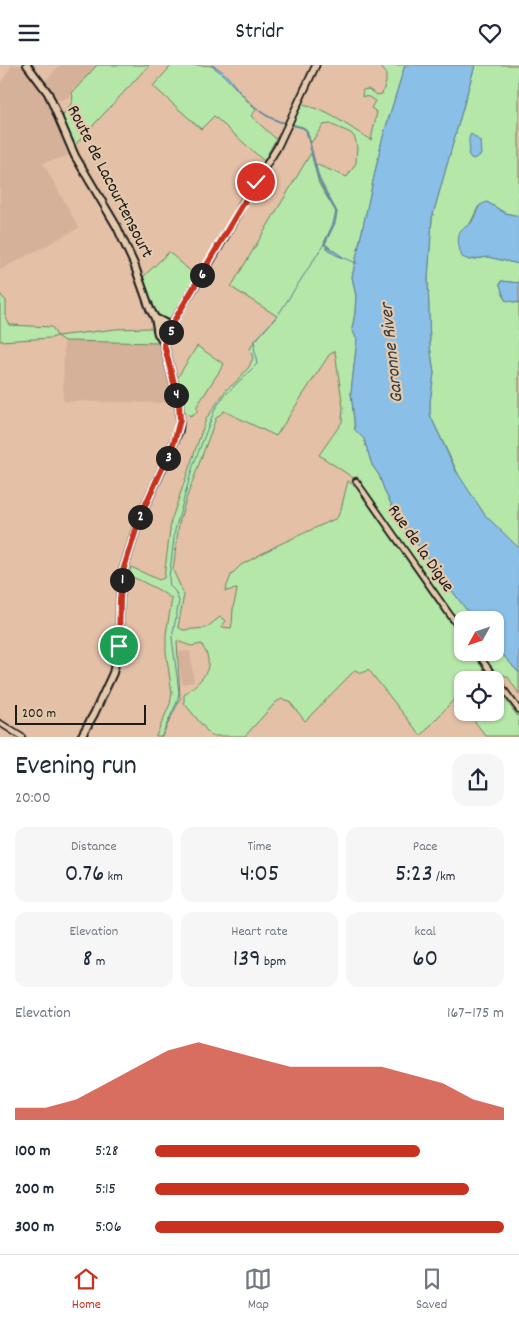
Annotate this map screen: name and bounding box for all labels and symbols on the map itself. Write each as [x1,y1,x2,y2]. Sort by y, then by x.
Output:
street label: Route de Lacourtensourt [60,101,159,263]
pin [235,161,277,203]
pin: 6 [190,263,214,287]
water label: Garonne River [374,300,412,404]
pin: 5 [158,319,184,345]
pin: 4 [164,383,188,407]
pin: 3 [156,445,180,471]
street label: Rue de la Digue [380,500,460,598]
pin: 2 [128,505,152,529]
pin: 1 [110,567,134,593]
north arrow [454,611,504,661]
pin [98,625,140,667]
scale bar [15,701,146,725]

